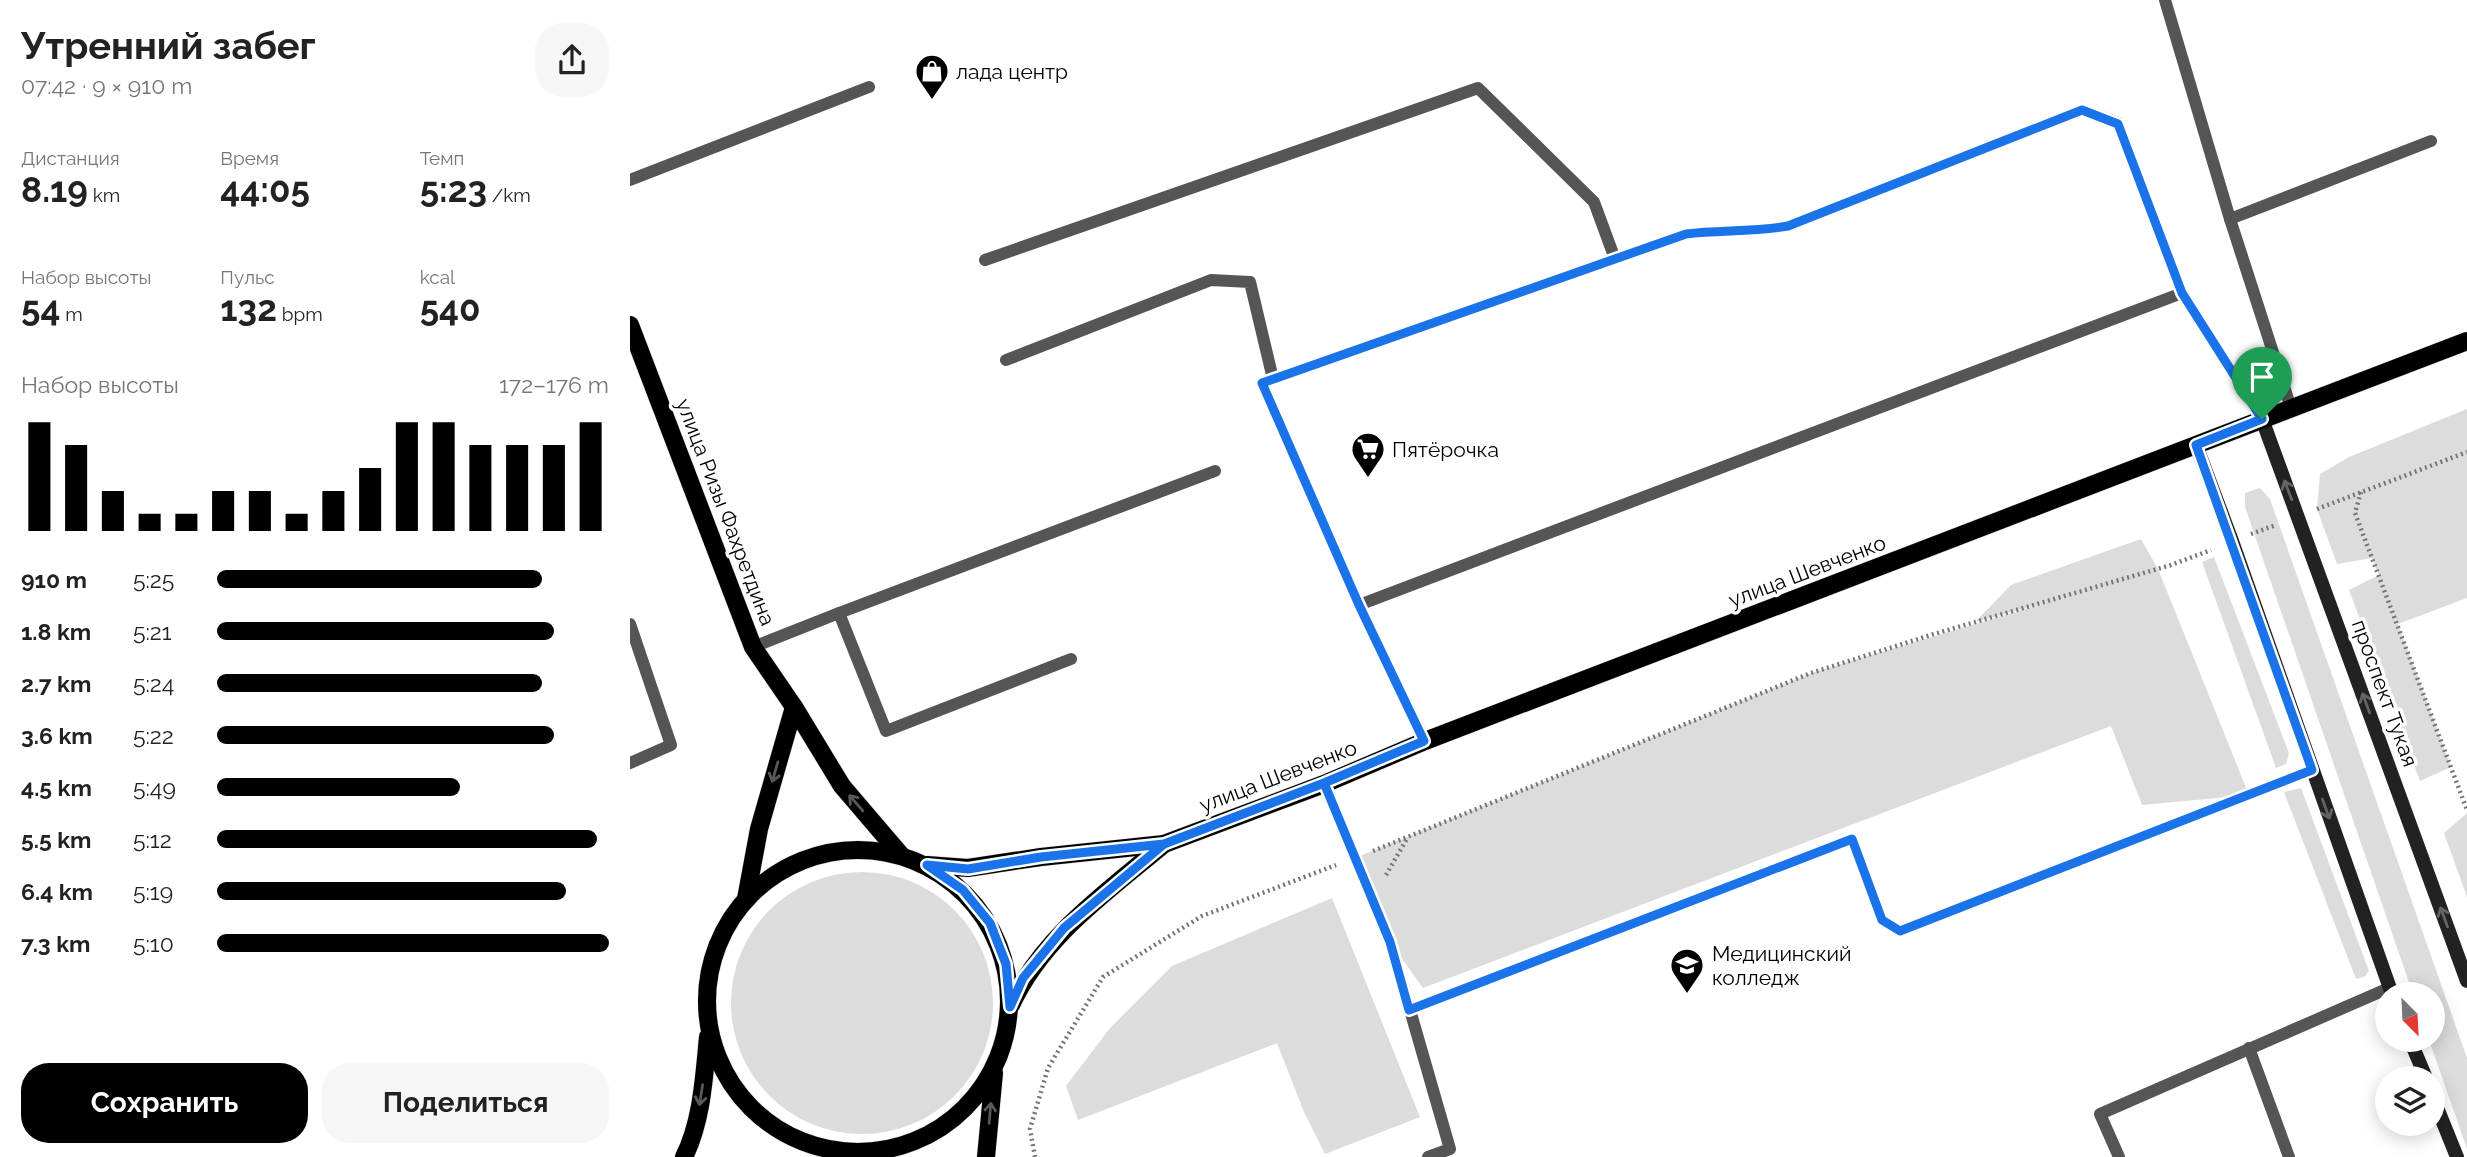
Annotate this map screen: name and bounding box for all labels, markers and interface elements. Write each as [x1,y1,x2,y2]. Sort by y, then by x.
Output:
text: Утренний забег [21,23,316,68]
button: share [535,23,609,97]
shop icon: лада центр [913,52,951,101]
place label: лада центр [956,59,1068,84]
text: 07:42 · 9 × 910 m [21,72,192,99]
text: Дистанция [21,147,120,169]
text: Время [220,147,279,169]
text: Темп [420,147,464,169]
text: 8.19 [21,169,88,210]
text: 44:05 [220,169,310,210]
text: 5:23 [420,169,487,210]
text: km [88,184,120,206]
text: /km [487,184,531,206]
text: Набор высоты [21,266,151,288]
text: Пульс [220,266,275,288]
text: kcal [420,266,455,288]
text: 54 [21,288,60,329]
text: 132 [220,288,277,329]
text: 540 [420,288,481,329]
text: m [60,303,83,325]
text: bpm [277,303,323,325]
pin [2232,347,2292,419]
icon: arrive [2243,358,2281,396]
text: Набор высоты [21,371,179,398]
text: 172–176 m [499,371,609,398]
street label: улица Ризы Фахретдина [671,395,781,629]
supermarket icon: Пятёрочка [1349,430,1387,479]
place label: Пятёрочка [1392,437,1499,462]
one-way arrow [2281,479,2294,501]
street label: улица Шевченко [1725,529,1889,613]
text: 910 m [21,566,87,593]
text: 5:25 [133,566,174,593]
street label: проспект Тукая [2347,616,2423,770]
text: 1.8 km [21,618,91,645]
text: 5:21 [133,618,172,645]
text: 2.7 km [21,670,91,697]
text: 5:24 [133,670,174,697]
one-way arrow [2359,693,2371,715]
text: 3.6 km [21,722,93,749]
text: 5:22 [133,722,174,749]
street label: улица Шевченко [1196,734,1360,818]
one-way arrow [768,761,781,783]
text: 4.5 km [21,774,92,801]
text: 5:49 [133,774,176,801]
one-way arrow [848,794,864,812]
one-way arrow [2321,798,2333,820]
text: 5.5 km [21,826,91,853]
text: 5:12 [133,826,172,853]
text: 6.4 km [21,878,93,905]
text: 5:19 [133,878,173,905]
one-way arrow [2437,907,2449,929]
text: 7.3 km [21,930,90,957]
text: 5:10 [133,930,174,957]
place label: Медицинский колледж [1712,941,1852,990]
school or university icon: Медицинский колледж [1668,946,1706,995]
north arrow [2375,982,2445,1052]
map controls [2375,982,2445,1136]
button: Сохранить [21,1063,308,1143]
button: Поделиться [322,1063,609,1143]
button: layers [2375,1066,2445,1136]
one-way arrow [694,1083,707,1106]
one-way arrow [984,1102,997,1125]

